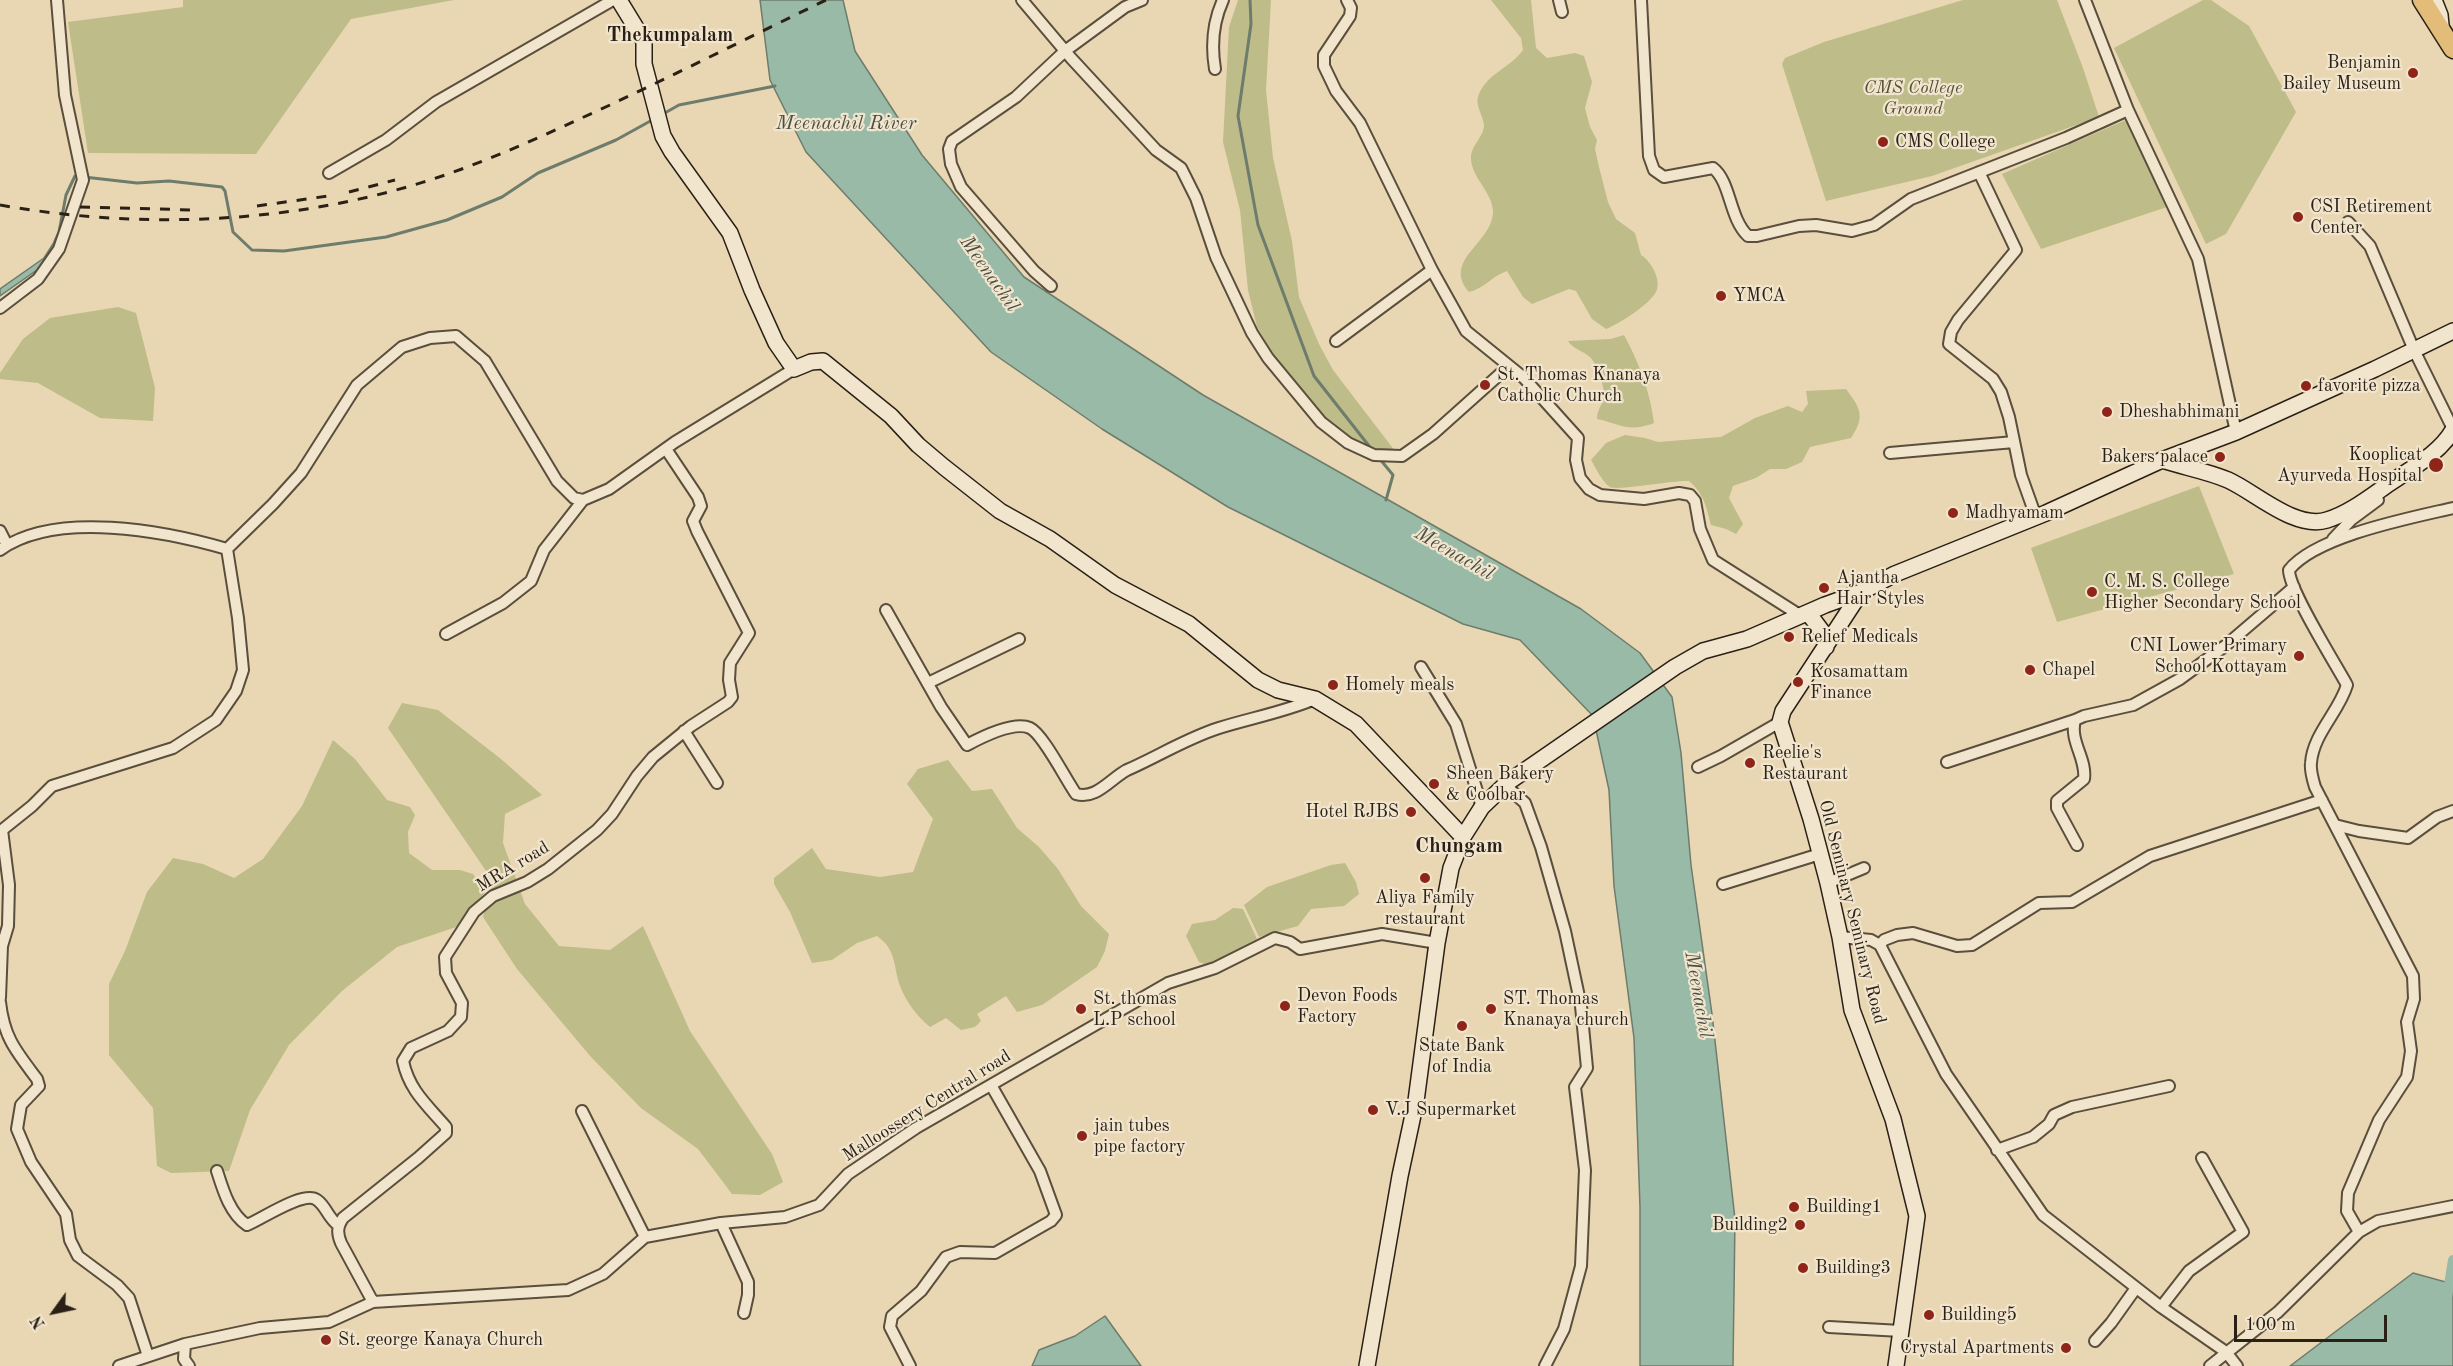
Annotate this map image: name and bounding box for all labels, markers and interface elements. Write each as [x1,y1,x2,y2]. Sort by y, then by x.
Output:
district label: Thekumpalam [607,24,733,48]
place label: Benjamin Bailey Museum [2282,52,2401,94]
marker: Benjamin Bailey Museum [2406,66,2420,80]
park label: CMS College Ground [1864,77,1962,119]
water label: Meenachil River [776,112,916,136]
place label: CMS College [1895,131,1995,153]
marker: CMS College [1876,135,1890,149]
place label: CSI Retirement Center [2310,196,2432,238]
marker: CSI Retirement Center [2291,210,2305,224]
water label: Meenachil [954,231,1024,317]
place label: YMCA [1733,285,1786,307]
marker: YMCA [1714,289,1728,303]
place label: St. Thomas Knanaya Catholic Church [1497,364,1661,406]
place label: favorite pizza [2318,375,2421,397]
marker: St. Thomas Knanaya Catholic Church [1478,378,1492,392]
marker: favorite pizza [2299,379,2313,393]
place label: Dheshabhimani [2119,401,2239,423]
marker: Dheshabhimani [2100,405,2114,419]
place label: Kooplicat Ayurveda Hospital [2277,444,2422,486]
place label: Bakers palace [2101,446,2208,468]
marker: Bakers palace [2213,450,2227,464]
marker: Kooplicat Ayurveda Hospital [2427,456,2445,474]
place label: Madhyamam [1965,502,2063,524]
marker: Madhyamam [1946,506,1960,520]
water label: Meenachil [1410,522,1498,586]
place label: Ajantha Hair Styles [1836,567,1924,610]
place label: C. M. S. College Higher Secondary School [2104,571,2301,614]
marker: Ajantha Hair Styles [1817,581,1831,595]
marker: C. M. S. College Higher Secondary School [2085,585,2099,599]
place label: Relief Medicals [1801,626,1918,648]
marker: Relief Medicals [1782,630,1796,644]
place label: CNI Lower Primary School Kottayam [2130,635,2287,678]
marker: CNI Lower Primary School Kottayam [2292,649,2306,663]
place label: Chapel [2042,659,2095,681]
place label: Kosamattam Finance [1810,661,1908,704]
marker: Chapel [2023,663,2037,677]
place label: Homely meals [1345,674,1454,696]
marker: Kosamattam Finance [1791,675,1805,689]
marker: Homely meals [1326,678,1340,692]
place label: Reelie's Restaurant [1762,742,1848,784]
marker: Reelie's Restaurant [1743,756,1757,770]
place label: Sheen Bakery & Coolbar [1446,763,1554,806]
marker: Sheen Bakery & Coolbar [1427,777,1441,791]
street label: Old Seminary Seminary Road [1814,798,1890,1026]
place label: Hotel RJBS [1305,801,1399,823]
marker: Hotel RJBS [1404,805,1418,819]
district label: Chungam [1415,833,1503,859]
street label: MRA road [473,837,553,897]
marker: Aliya Family restaurant [1418,871,1432,885]
place label: Aliya Family restaurant [1375,887,1475,930]
water label: Meenachil [1679,950,1717,1040]
place label: Devon Foods Factory [1297,985,1398,1028]
place label: St. thomas L.P school [1093,988,1177,1030]
place label: ST. Thomas Knanaya church [1503,988,1629,1030]
marker: Devon Foods Factory [1278,999,1292,1013]
marker: St. thomas L.P school [1074,1002,1088,1016]
marker: ST. Thomas Knanaya church [1484,1002,1498,1016]
marker: State Bank of India [1455,1019,1469,1033]
place label: State Bank of India [1419,1035,1505,1078]
street label: Malloossery Central road [839,1045,1015,1167]
place label: V.J Supermarket [1385,1099,1516,1121]
marker: V.J Supermarket [1366,1103,1380,1117]
place label: jain tubes pipe factory [1094,1115,1186,1158]
marker: jain tubes pipe factory [1075,1129,1089,1143]
place label: Building1 [1806,1196,1882,1218]
marker: Building1 [1787,1200,1801,1214]
place label: Building2 [1712,1214,1788,1236]
marker: Building2 [1793,1218,1807,1232]
place label: Building3 [1815,1257,1891,1279]
marker: Building3 [1796,1261,1810,1275]
north arrow [24,1282,84,1342]
scale bar [2237,1303,2390,1341]
place label: Building5 [1941,1304,2017,1326]
marker: Building5 [1922,1308,1936,1322]
text: N [29,1312,49,1331]
text: 100 m [2245,1316,2296,1334]
place label: St. george Kanaya Church [338,1329,543,1351]
marker: St. george Kanaya Church [319,1333,333,1347]
place label: Crystal Apartments [1900,1337,2054,1359]
marker: Crystal Apartments [2059,1341,2073,1355]

